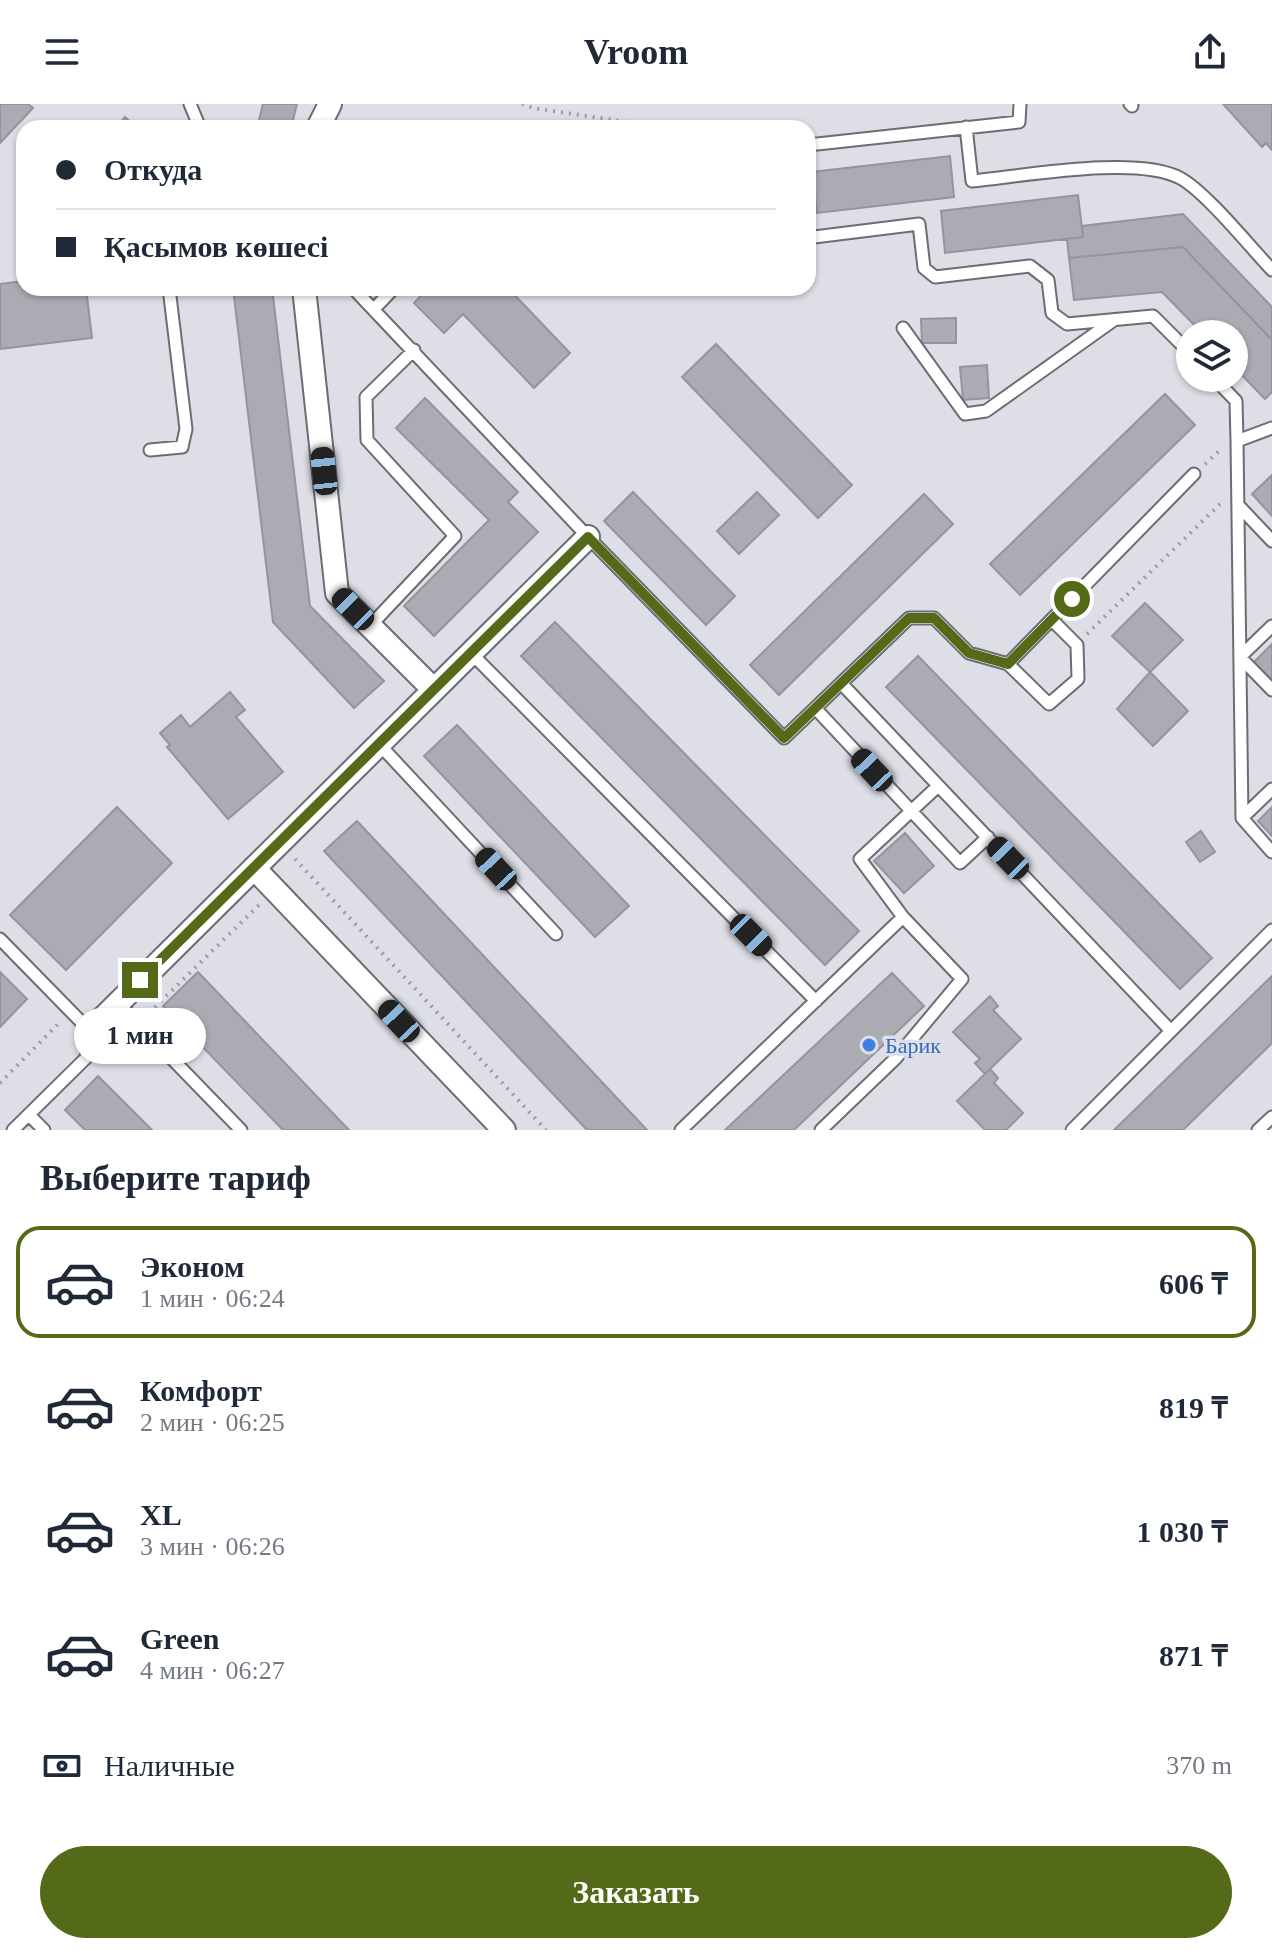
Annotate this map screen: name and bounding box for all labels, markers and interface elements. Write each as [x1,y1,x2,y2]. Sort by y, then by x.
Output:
icon: menu [40,30,84,74]
icon: share [1188,30,1232,74]
text: Vroom [584,32,688,72]
text: Откуда [104,153,202,186]
text: Қасымов көшесі [104,230,328,263]
map controls [1176,320,1248,392]
button: layers [1176,320,1248,392]
car [310,446,338,496]
route start [1054,581,1090,617]
car [328,584,378,634]
car [847,744,897,796]
car [983,832,1033,884]
car [471,843,521,895]
car [726,910,776,960]
route end [122,962,158,998]
car [374,995,424,1047]
callout: 1 мин [74,1008,206,1064]
text: 1 мин [106,1021,174,1050]
place label: Барик [885,1033,941,1058]
marker: Барик [860,1036,878,1054]
text: Выберите тариф [40,1158,311,1198]
icon: car [44,1246,116,1318]
text: Эконом [140,1250,244,1283]
text: 606 ₸ [1159,1267,1228,1300]
text: 1 мин · 06:24 [140,1284,285,1313]
icon: car [44,1370,116,1442]
text: Комфорт [140,1374,262,1407]
text: 819 ₸ [1159,1391,1228,1424]
text: 2 мин · 06:25 [140,1408,285,1437]
icon: car [44,1494,116,1566]
text: XL [140,1498,182,1531]
text: 1 030 ₸ [1137,1515,1228,1548]
text: 3 мин · 06:26 [140,1532,285,1561]
icon: car [44,1618,116,1690]
text: Green [140,1622,219,1655]
text: 871 ₸ [1159,1639,1228,1672]
text: 4 мин · 06:27 [140,1656,285,1685]
icon: cash [40,1744,84,1788]
text: Наличные [104,1749,235,1782]
text: 370 m [1166,1751,1232,1780]
button: Заказать [40,1846,1232,1938]

